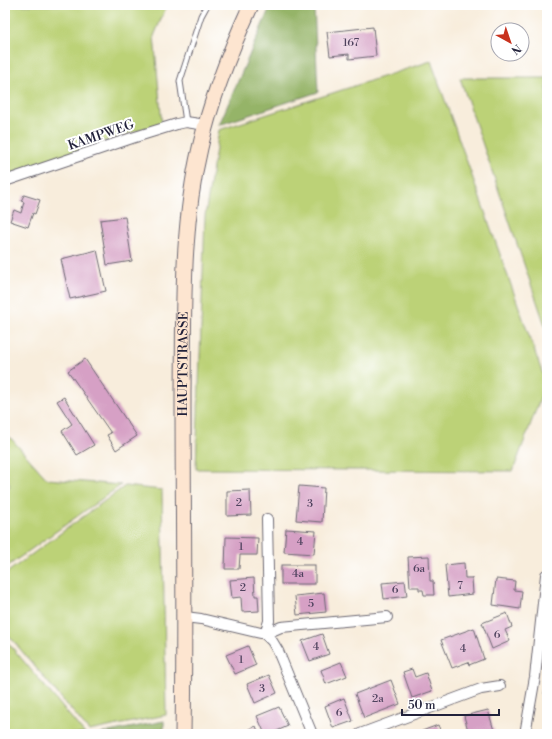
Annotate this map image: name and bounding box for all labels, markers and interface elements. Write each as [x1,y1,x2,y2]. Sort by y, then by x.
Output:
north arrow [490,22,530,62]
house number: 167 [343,36,359,50]
text: N [508,41,524,57]
street label: KAMPWEG [66,116,136,154]
street label: HAUPTSTRASSE [175,311,192,416]
house number: 2 [236,496,242,510]
house number: 3 [307,497,313,511]
house number: 4 [297,535,304,549]
house number: 1 [239,540,244,554]
house number: 6a [413,562,426,576]
house number: 4a [292,567,304,581]
house number: 7 [457,579,463,593]
house number: 2 [240,581,246,595]
house number: 6 [392,583,399,597]
house number: 5 [308,597,314,611]
house number: 6 [494,628,501,642]
house number: 4 [313,640,320,654]
house number: 4 [460,642,467,656]
house number: 1 [239,653,244,667]
house number: 3 [259,682,265,696]
scale bar [402,691,499,717]
house number: 2a [372,692,384,706]
text: 50 m [408,698,436,713]
house number: 6 [336,706,343,720]

